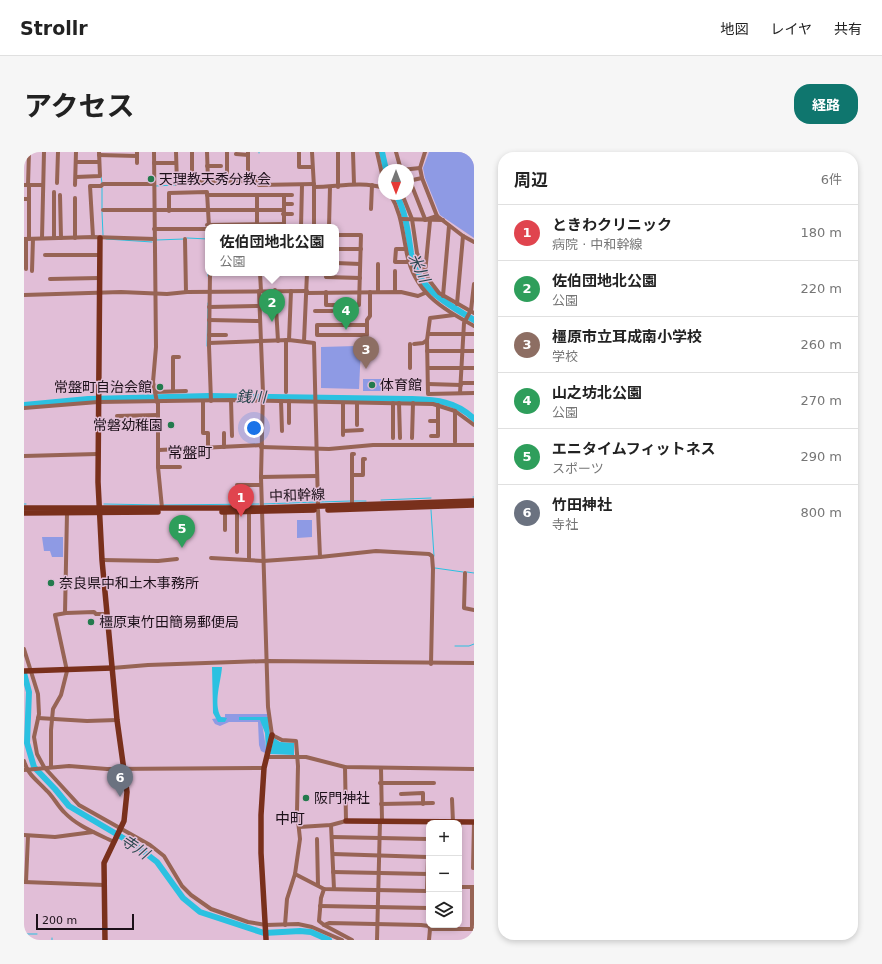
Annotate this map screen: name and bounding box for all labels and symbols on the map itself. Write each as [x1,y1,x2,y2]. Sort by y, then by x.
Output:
north arrow [378,164,414,200]
place label: 天理教天秀分教会 [159,171,271,187]
marker: 天理教天秀分教会 [146,174,156,184]
water label: 米川 [405,251,434,287]
pin: 2 [259,289,285,322]
pin: 4 [333,297,359,330]
pin: 3 [353,336,379,369]
place label: 体育館 [380,377,422,393]
place label: 常盤町自治会館 [54,379,152,395]
marker: 体育館 [367,380,377,390]
marker: 常盤町自治会館 [155,382,165,392]
water label: 銭川 [236,388,268,406]
place label: 常磐幼稚園 [93,417,163,433]
your location [244,418,264,438]
marker: 常磐幼稚園 [166,420,176,430]
district label: 常盤町 [167,444,213,462]
pin: 1 [228,484,254,517]
street label: 中和幹線 [269,486,325,504]
pin: 5 [169,515,195,548]
place label: 奈良県中和土木事務所 [59,575,199,591]
marker: 奈良県中和土木事務所 [46,578,56,588]
place label: 橿原東竹田簡易郵便局 [99,614,239,630]
marker: 橿原東竹田簡易郵便局 [86,617,96,627]
pin: 6 [107,764,133,797]
place label: 阪門神社 [314,790,370,806]
marker: 阪門神社 [301,793,311,803]
district label: 中町 [275,810,305,828]
water label: 寺川 [118,831,154,864]
scale bar [36,912,134,931]

